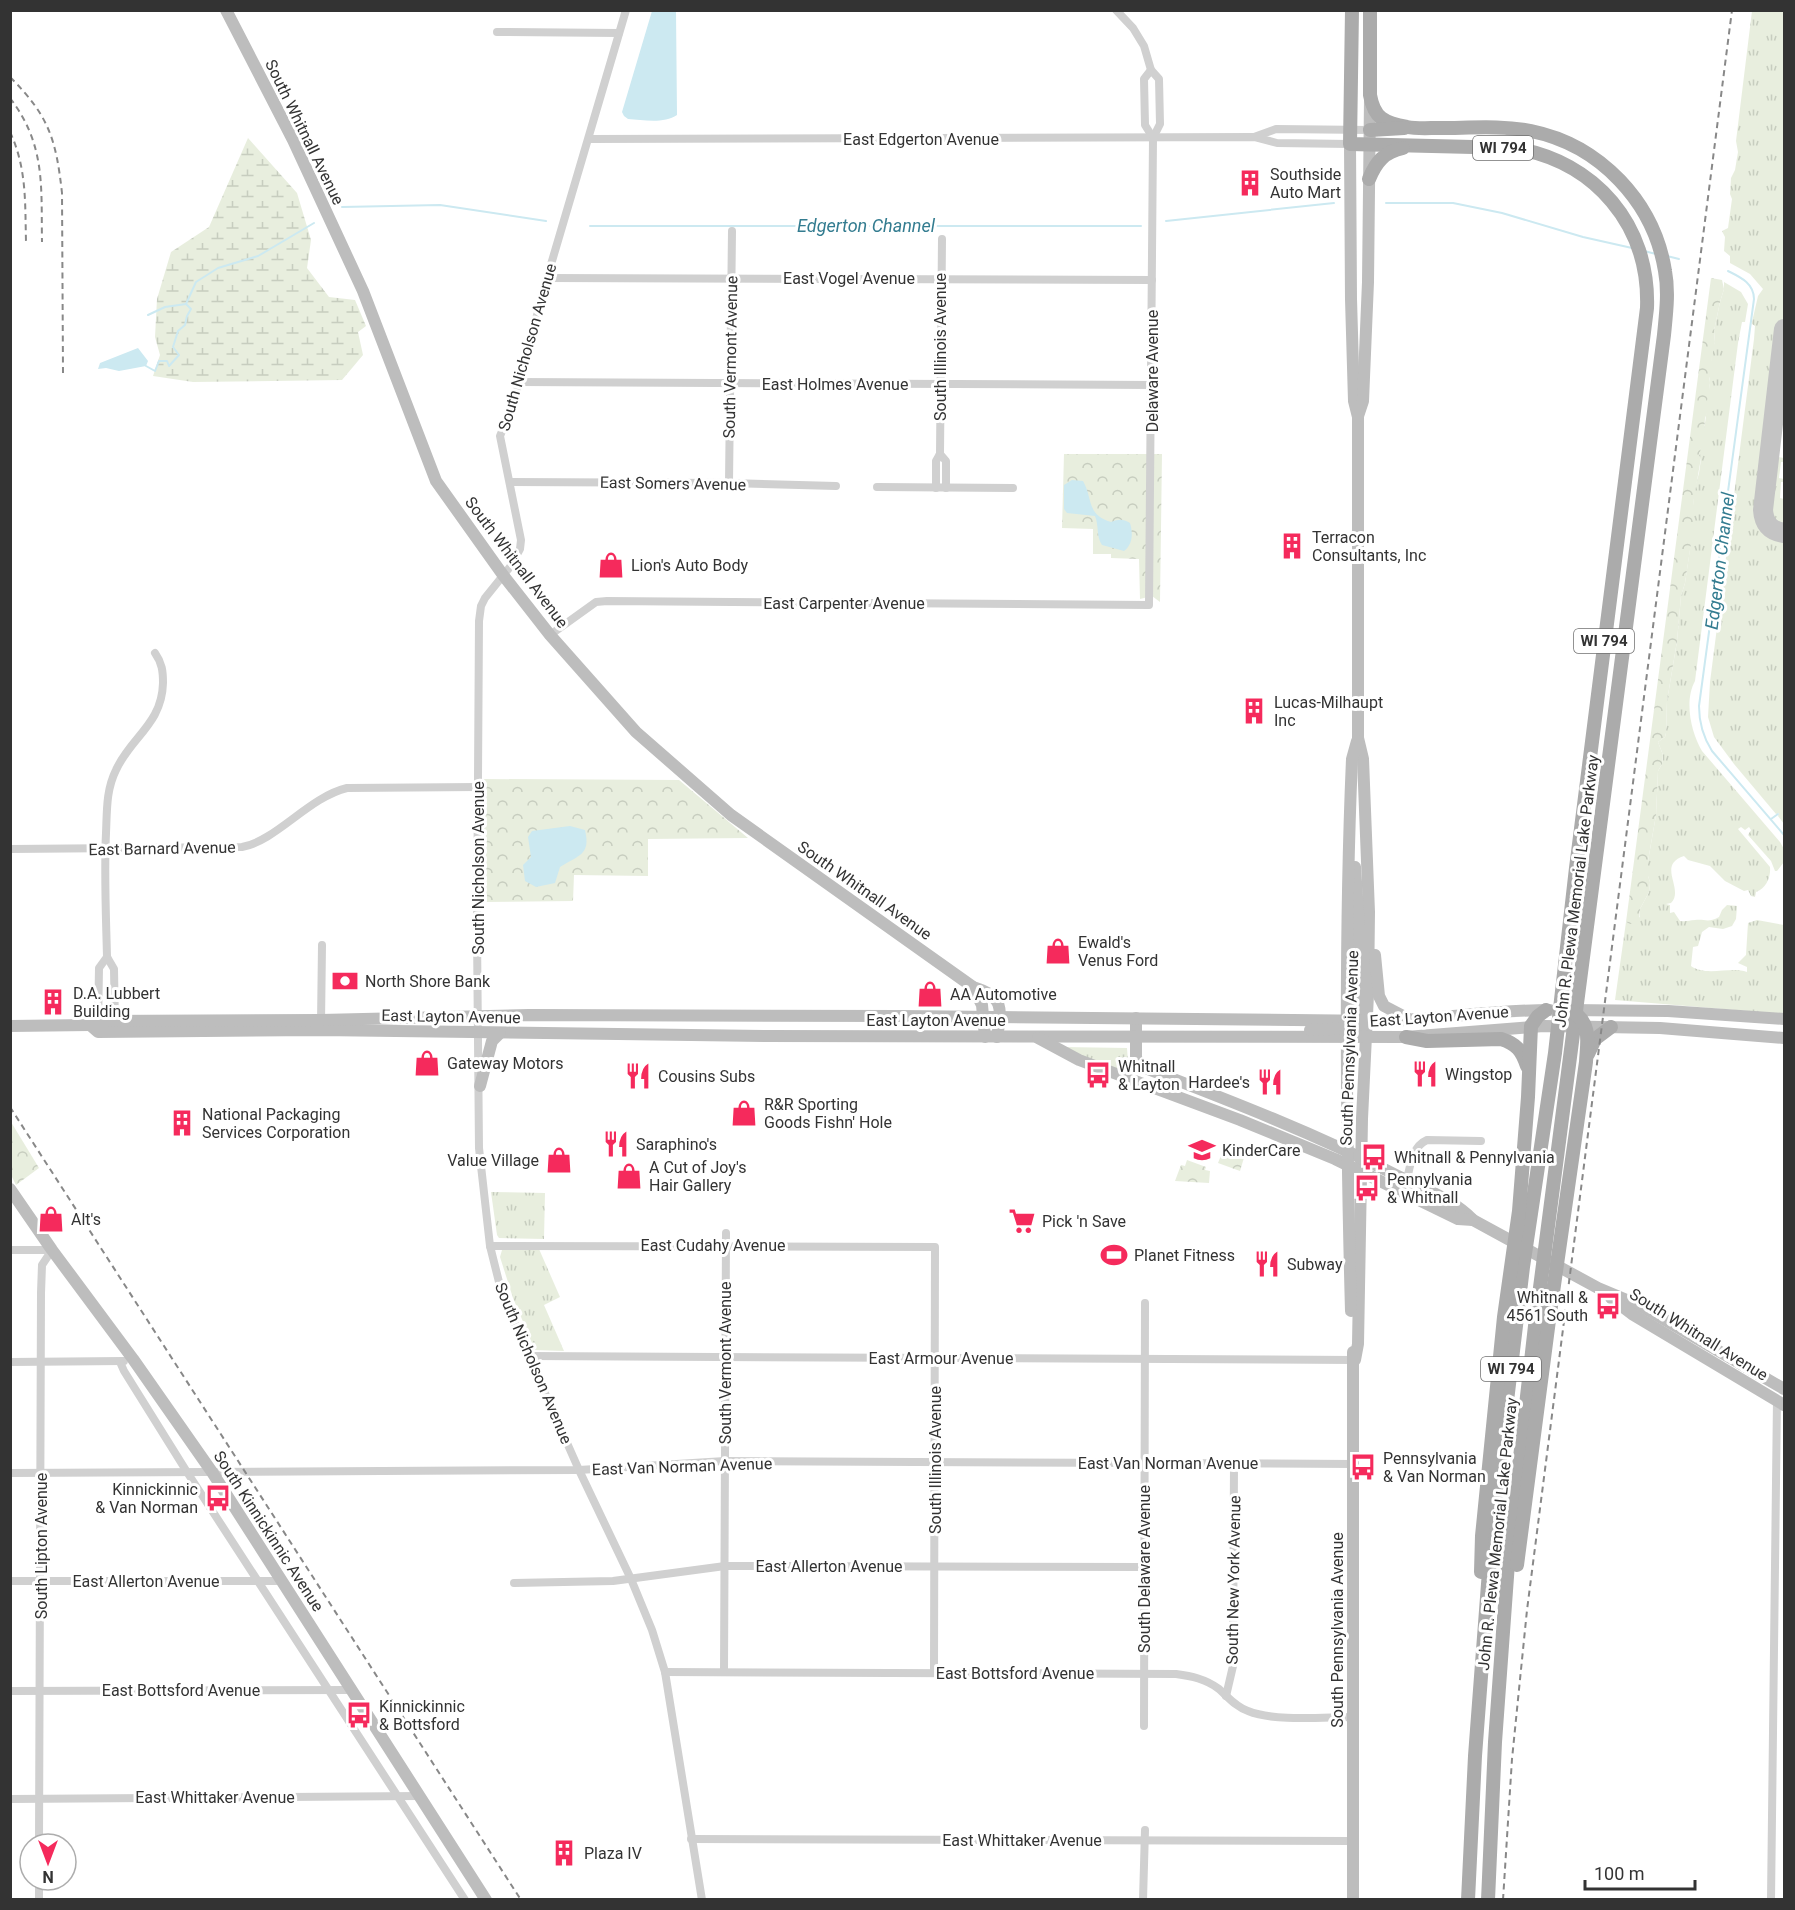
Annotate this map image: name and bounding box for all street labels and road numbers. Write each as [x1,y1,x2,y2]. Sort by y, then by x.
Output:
street label: South Whitnall Avenue [261,57,348,208]
street label: East Edgerton Avenue [843,130,999,149]
road number: WI 794 [1473,136,1533,160]
street label: South Nicholson Avenue [494,261,561,433]
street label: East Vogel Avenue [783,269,915,288]
street label: South Illinois Avenue [931,273,950,421]
street label: South Vermont Avenue [720,275,741,439]
street label: Delaware Avenue [1143,310,1162,432]
street label: East Holmes Avenue [762,375,908,394]
street label: East Somers Avenue [600,473,746,494]
street label: South Whitnall Avenue [461,493,572,632]
street label: East Carpenter Avenue [763,594,925,613]
road number: WI 794 [1574,629,1634,653]
street label: John R. Plewa Memorial Lake Parkway [1550,753,1603,1028]
street label: South Nicholson Avenue [469,781,488,955]
street label: South Whitnall Avenue [794,837,935,944]
street label: East Barnard Avenue [88,838,236,859]
street label: South Pennsylvania Avenue [1337,950,1362,1146]
street label: East Layton Avenue [1369,1002,1509,1031]
street label: East Layton Avenue [381,1006,521,1027]
street label: East Layton Avenue [866,1011,1006,1030]
street label: East Cudahy Avenue [641,1236,785,1255]
street label: South Nicholson Avenue [491,1280,576,1447]
street label: South Vermont Avenue [716,1282,735,1444]
street label: South Whitnall Avenue [1626,1284,1771,1385]
street label: East Armour Avenue [869,1349,1013,1368]
road number: WI 794 [1481,1357,1541,1381]
street label: South Illinois Avenue [926,1386,945,1534]
street label: John R. Plewa Memorial Lake Parkway [1474,1396,1521,1672]
street label: South Kinnickinnic Avenue [210,1447,328,1615]
street label: East Van Norman Avenue [592,1454,773,1479]
street label: East Van Norman Avenue [1078,1454,1258,1473]
street label: South Lipton Avenue [32,1473,51,1619]
street label: South Delaware Avenue [1135,1485,1154,1653]
street label: South New York Avenue [1223,1495,1244,1665]
street label: South Pennsylvania Avenue [1328,1532,1347,1728]
street label: East Allerton Avenue [755,1557,903,1576]
street label: East Allerton Avenue [72,1572,220,1591]
street label: East Bottsford Avenue [936,1664,1094,1683]
street label: East Bottsford Avenue [102,1681,260,1700]
street label: East Whittaker Avenue [135,1788,295,1807]
street label: East Whittaker Avenue [942,1831,1102,1850]

